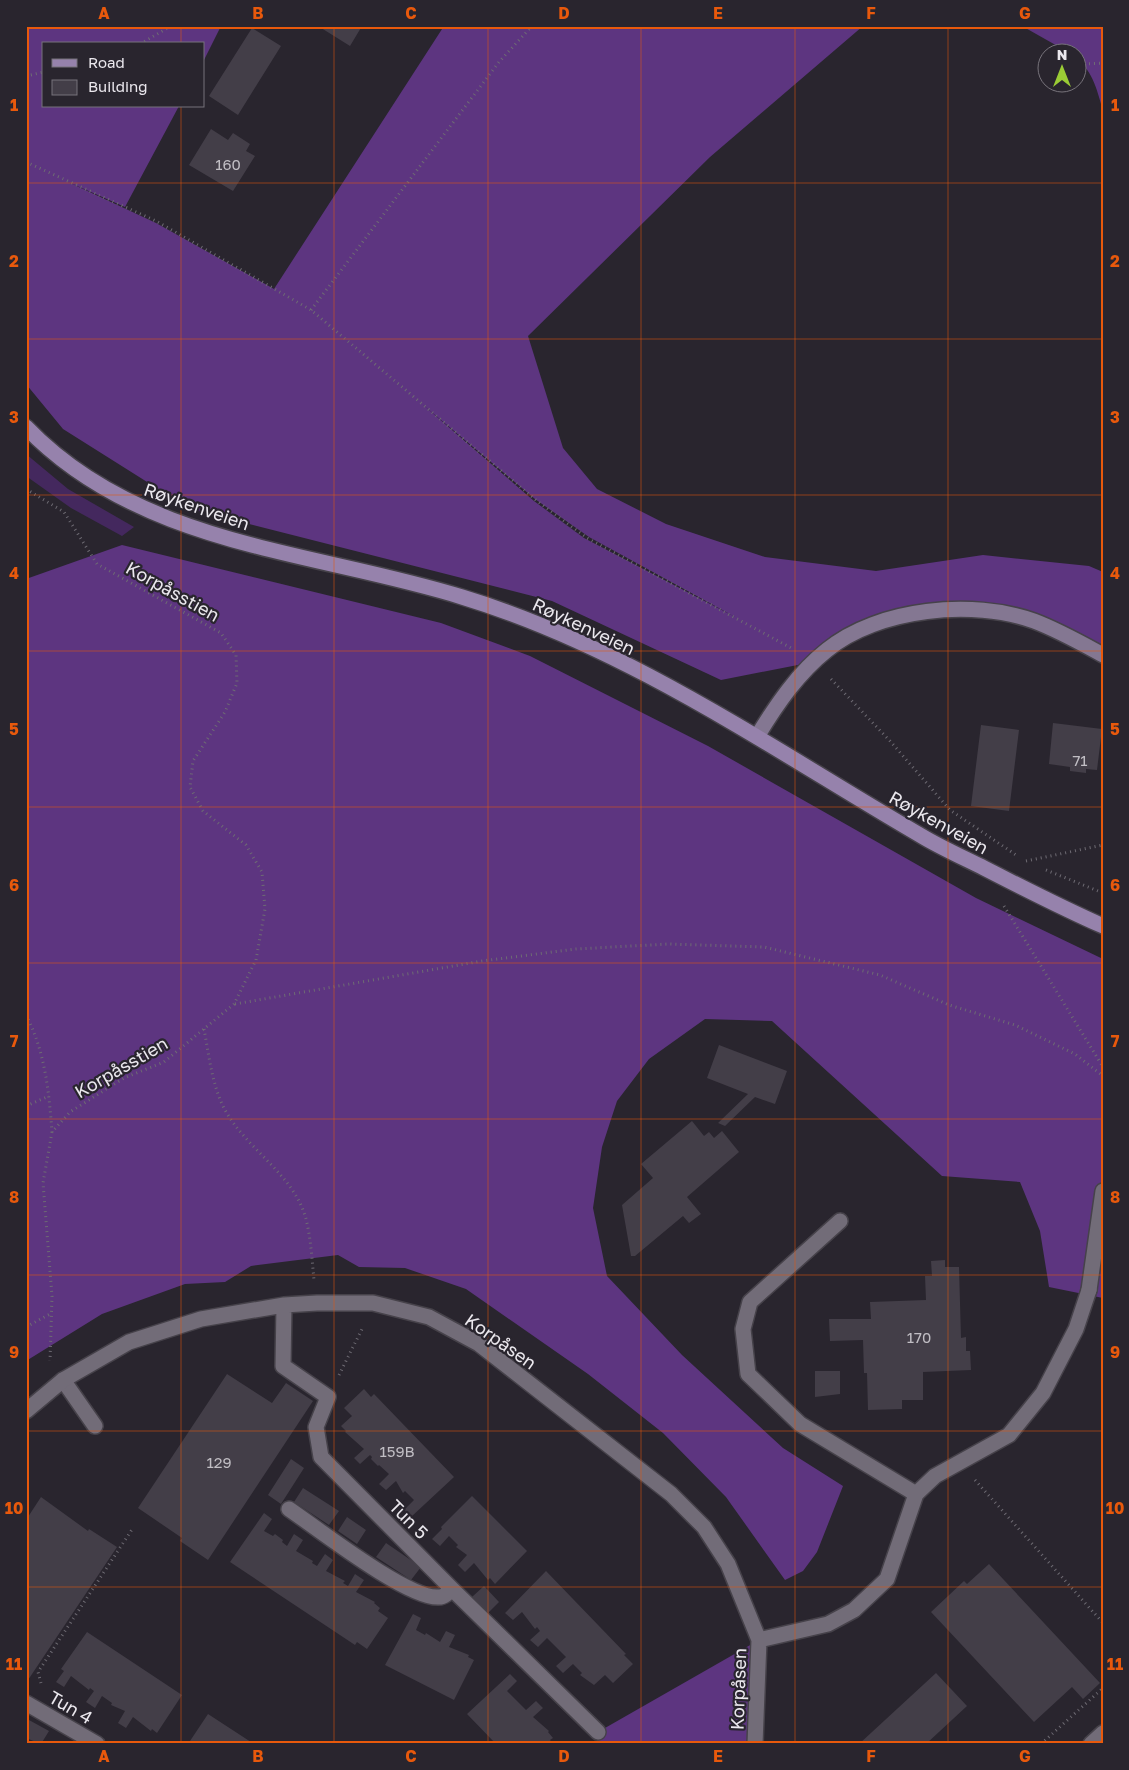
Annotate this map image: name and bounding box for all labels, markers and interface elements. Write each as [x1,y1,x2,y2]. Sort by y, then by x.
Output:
text: A [98,3,110,23]
text: B [252,3,264,23]
text: C [405,3,417,23]
text: D [558,3,570,23]
text: E [713,3,723,23]
text: F [866,3,876,23]
text: G [1019,3,1031,23]
legend [42,42,205,108]
north arrow [1036,42,1086,92]
text: N [1057,46,1067,63]
text: Road [88,53,125,71]
text: Building [88,77,148,95]
text: 1 [10,95,18,115]
text: 1 [1111,95,1119,115]
house number: 160 [215,155,241,173]
text: 2 [9,251,19,271]
text: 2 [1110,251,1120,271]
text: 3 [9,407,19,427]
text: 3 [1110,407,1120,427]
street label: Røykenveien [141,478,253,534]
street label: Korpåsstien [122,556,224,626]
text: 4 [9,563,19,583]
text: 4 [1110,563,1120,583]
street label: Røykenveien [529,593,639,659]
text: 5 [9,719,19,739]
text: 5 [1110,719,1120,739]
house number: 71 [1072,751,1088,769]
street label: Røykenveien [885,786,993,858]
text: 6 [9,875,19,895]
text: 6 [1110,875,1120,895]
text: 7 [10,1031,19,1051]
text: 7 [1111,1031,1120,1051]
street label: Korpåsstien [71,1032,171,1102]
text: 8 [9,1187,19,1207]
text: 8 [1110,1187,1120,1207]
street label: Korpåsen [461,1308,541,1374]
house number: 170 [907,1328,931,1346]
text: 9 [9,1342,19,1362]
text: 9 [1110,1342,1120,1362]
house number: 159B [379,1442,415,1460]
house number: 129 [206,1453,232,1471]
street label: Tun 5 [385,1495,433,1543]
text: 10 [5,1498,23,1518]
text: 10 [1106,1498,1124,1518]
street label: Korpåsen [726,1648,750,1730]
text: 11 [6,1654,22,1674]
text: 11 [1107,1654,1123,1674]
street label: Tun 4 [45,1686,97,1728]
text: A [98,1746,110,1766]
text: B [252,1746,264,1766]
text: C [405,1746,417,1766]
text: D [558,1746,570,1766]
text: E [713,1746,723,1766]
text: F [866,1746,876,1766]
text: G [1019,1746,1031,1766]

